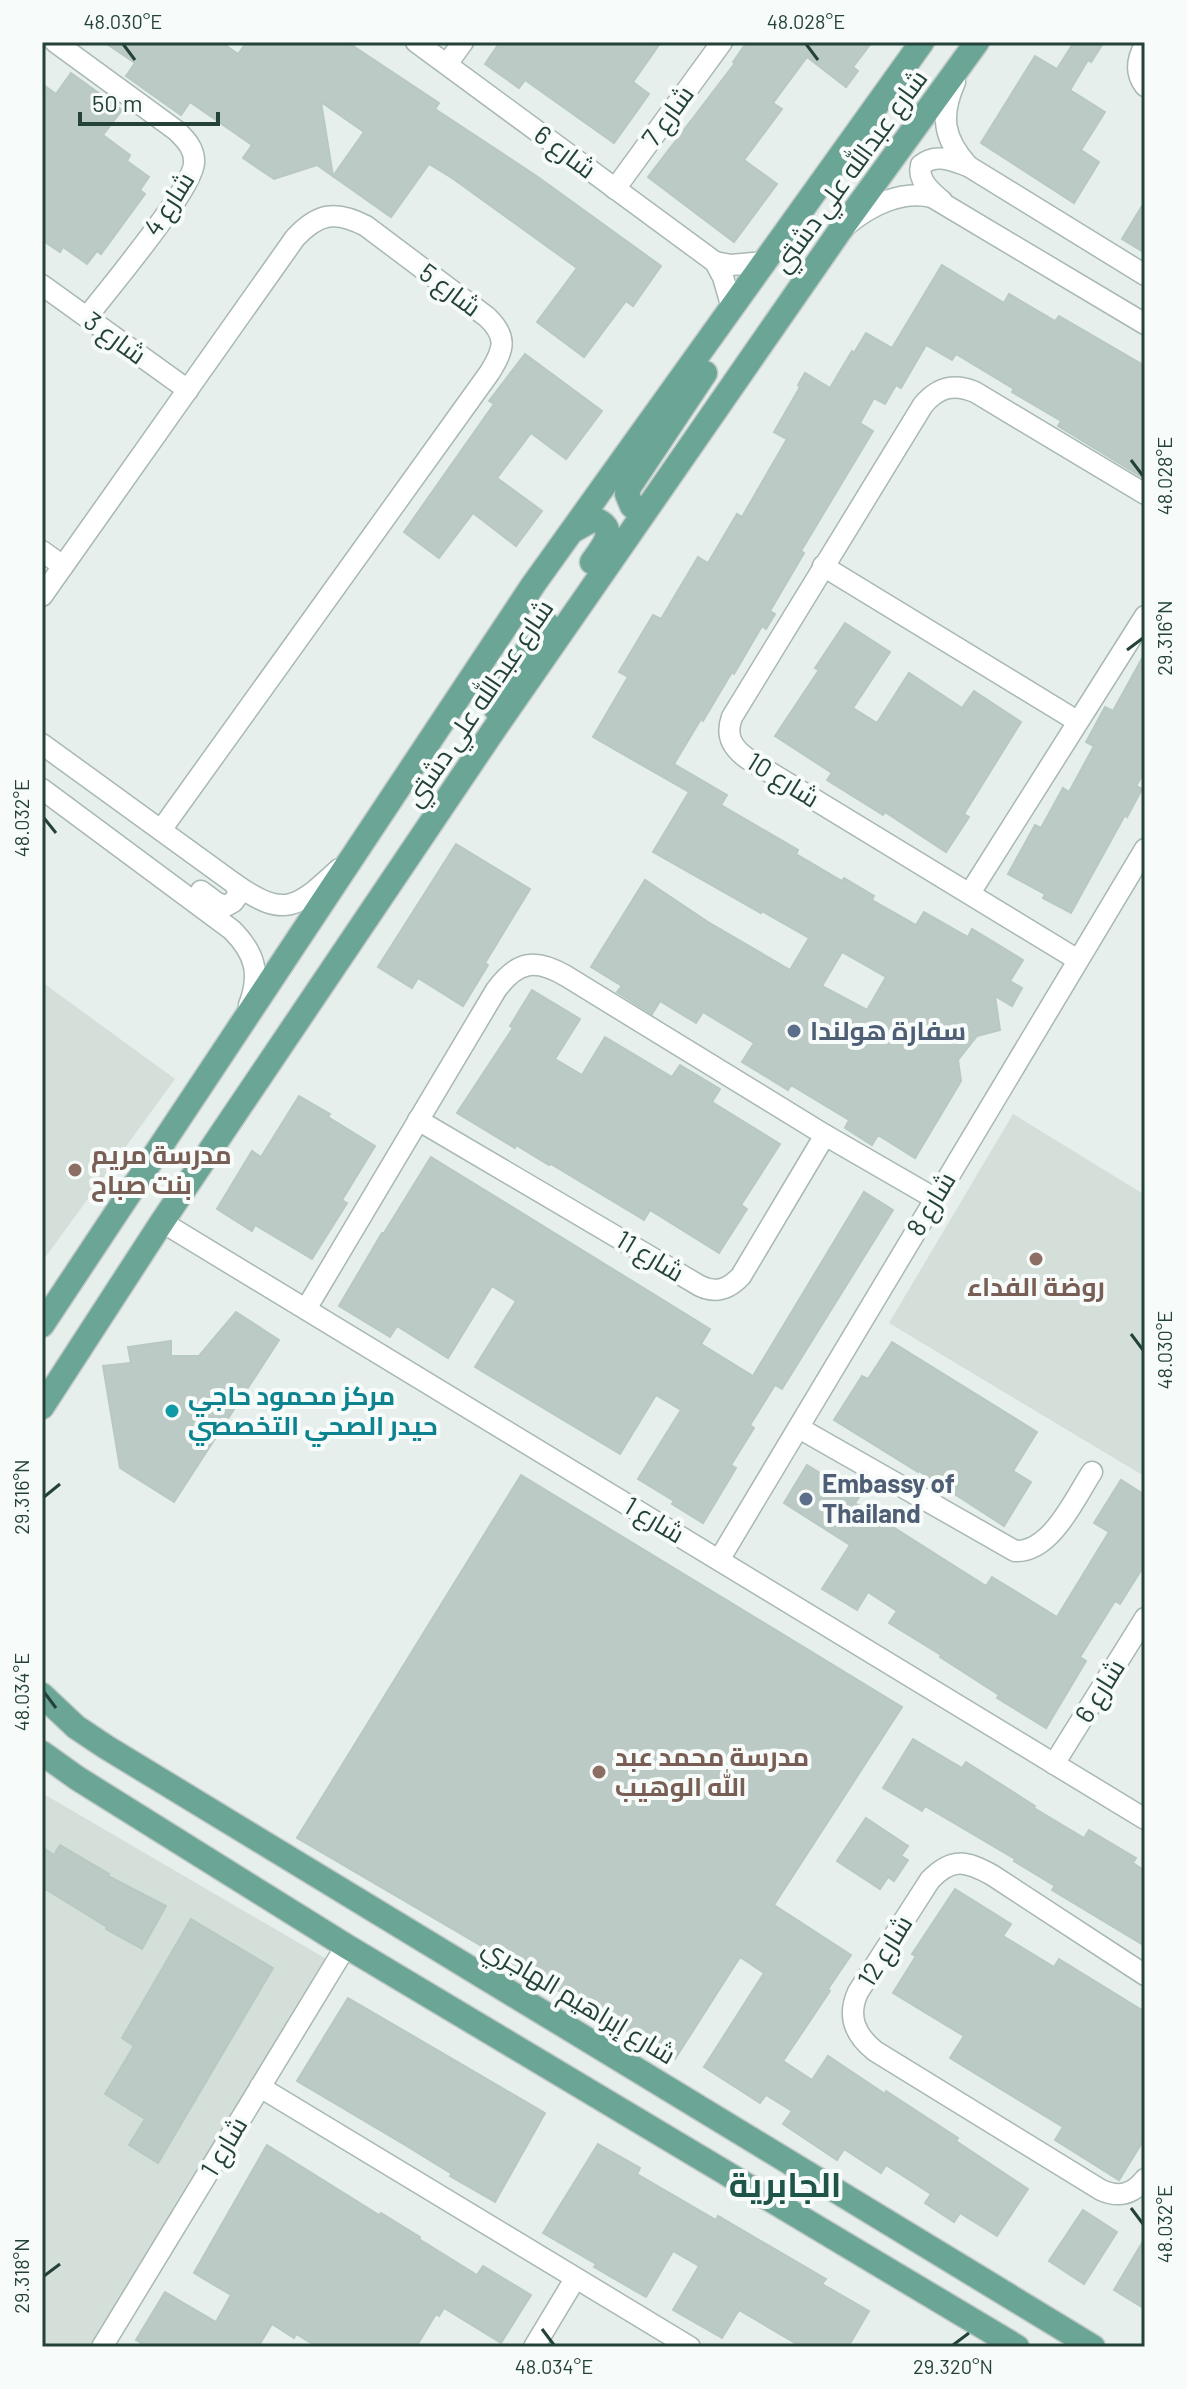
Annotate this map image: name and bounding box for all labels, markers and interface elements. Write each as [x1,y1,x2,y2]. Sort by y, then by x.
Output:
text: 48.030°E [84,9,162,33]
text: 48.028°E [767,9,845,33]
street label: شارع عبدالله علي دشتي [765,63,938,282]
scale bar [80,76,218,126]
street label: شارع 7 [634,79,702,153]
text: 50 m [92,88,143,117]
street label: شارع 6 [527,118,603,186]
street label: شارع 4 [136,165,202,243]
street label: شارع 5 [412,256,488,324]
street label: شارع 3 [77,304,153,372]
text: 48.028°E [1152,437,1176,515]
street label: شارع عبدالله علي دشتي [397,593,564,815]
text: 29.316°N [1152,600,1176,676]
street label: شارع 10 [740,745,826,815]
text: 48.032°E [9,779,33,857]
place label: سفارة هولندا [810,1014,966,1046]
marker: سفارة هولندا [785,1022,803,1040]
place label: مدرسة مريم بنت صباح [91,1138,232,1202]
marker: مدرسة مريم بنت صباح [66,1161,84,1179]
street label: شارع 8 [899,1166,963,1242]
street label: شارع 11 [610,1222,690,1290]
marker: روضة الفداء [1027,1250,1045,1268]
place label: روضة الفداء [967,1270,1105,1302]
text: 48.030°E [1152,1311,1176,1389]
place label: مركز محمود حاجي حيدر الصحي التخصصي [188,1379,438,1447]
marker: مركز محمود حاجي حيدر الصحي التخصصي [163,1402,181,1420]
text: 29.316°N [9,1459,33,1535]
place label: Embassy of Thailand [822,1467,955,1528]
street label: شارع 1 [618,1489,690,1551]
marker: Embassy of Thailand [797,1490,815,1508]
text: 48.034°E [9,1653,33,1731]
street label: شارع 6 [1067,1653,1133,1729]
place label: مدرسة محمد عبد الله الوهيب [615,1740,809,1802]
marker: مدرسة محمد عبد الله الوهيب [590,1763,608,1781]
street label: شارع 12 [850,1909,920,1993]
street label: شارع إبراهيم الهاجري [475,1930,682,2075]
street label: شارع 1 [193,2111,255,2183]
district label: الجابرية [729,2163,841,2205]
text: 48.032°E [1152,2185,1176,2263]
text: 29.318°N [9,2238,33,2314]
text: 48.034°E [515,2354,593,2378]
text: 29.320°N [913,2354,993,2378]

